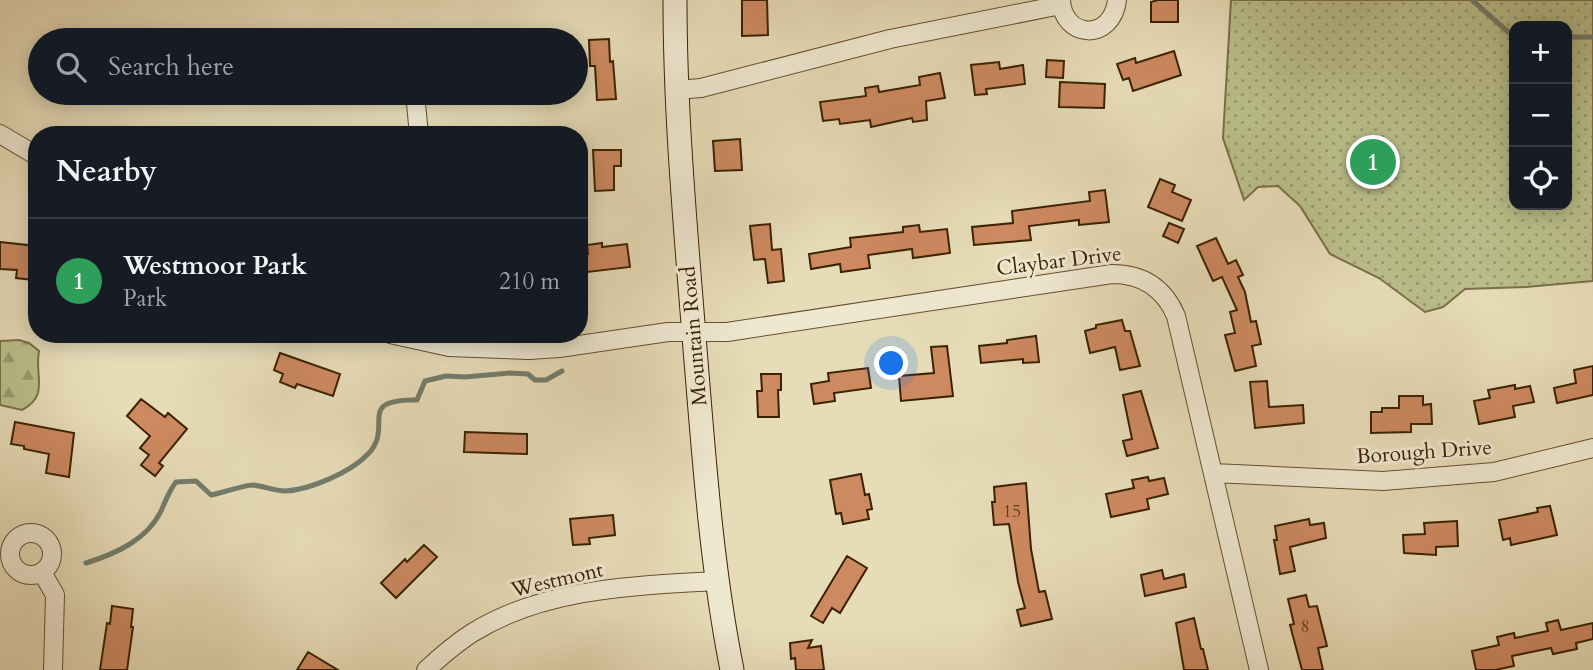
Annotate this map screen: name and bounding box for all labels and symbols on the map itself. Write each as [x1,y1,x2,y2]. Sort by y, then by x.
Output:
pin: 1 [1350,136,1396,188]
street label: Claybar Drive [995,239,1123,283]
street label: Mountain Road [673,265,715,407]
your location [874,346,908,380]
street label: Borough Drive [1355,433,1493,471]
house number: 15 [1003,499,1021,524]
street label: Westmont [507,555,606,605]
house number: 8 [1300,614,1310,639]

